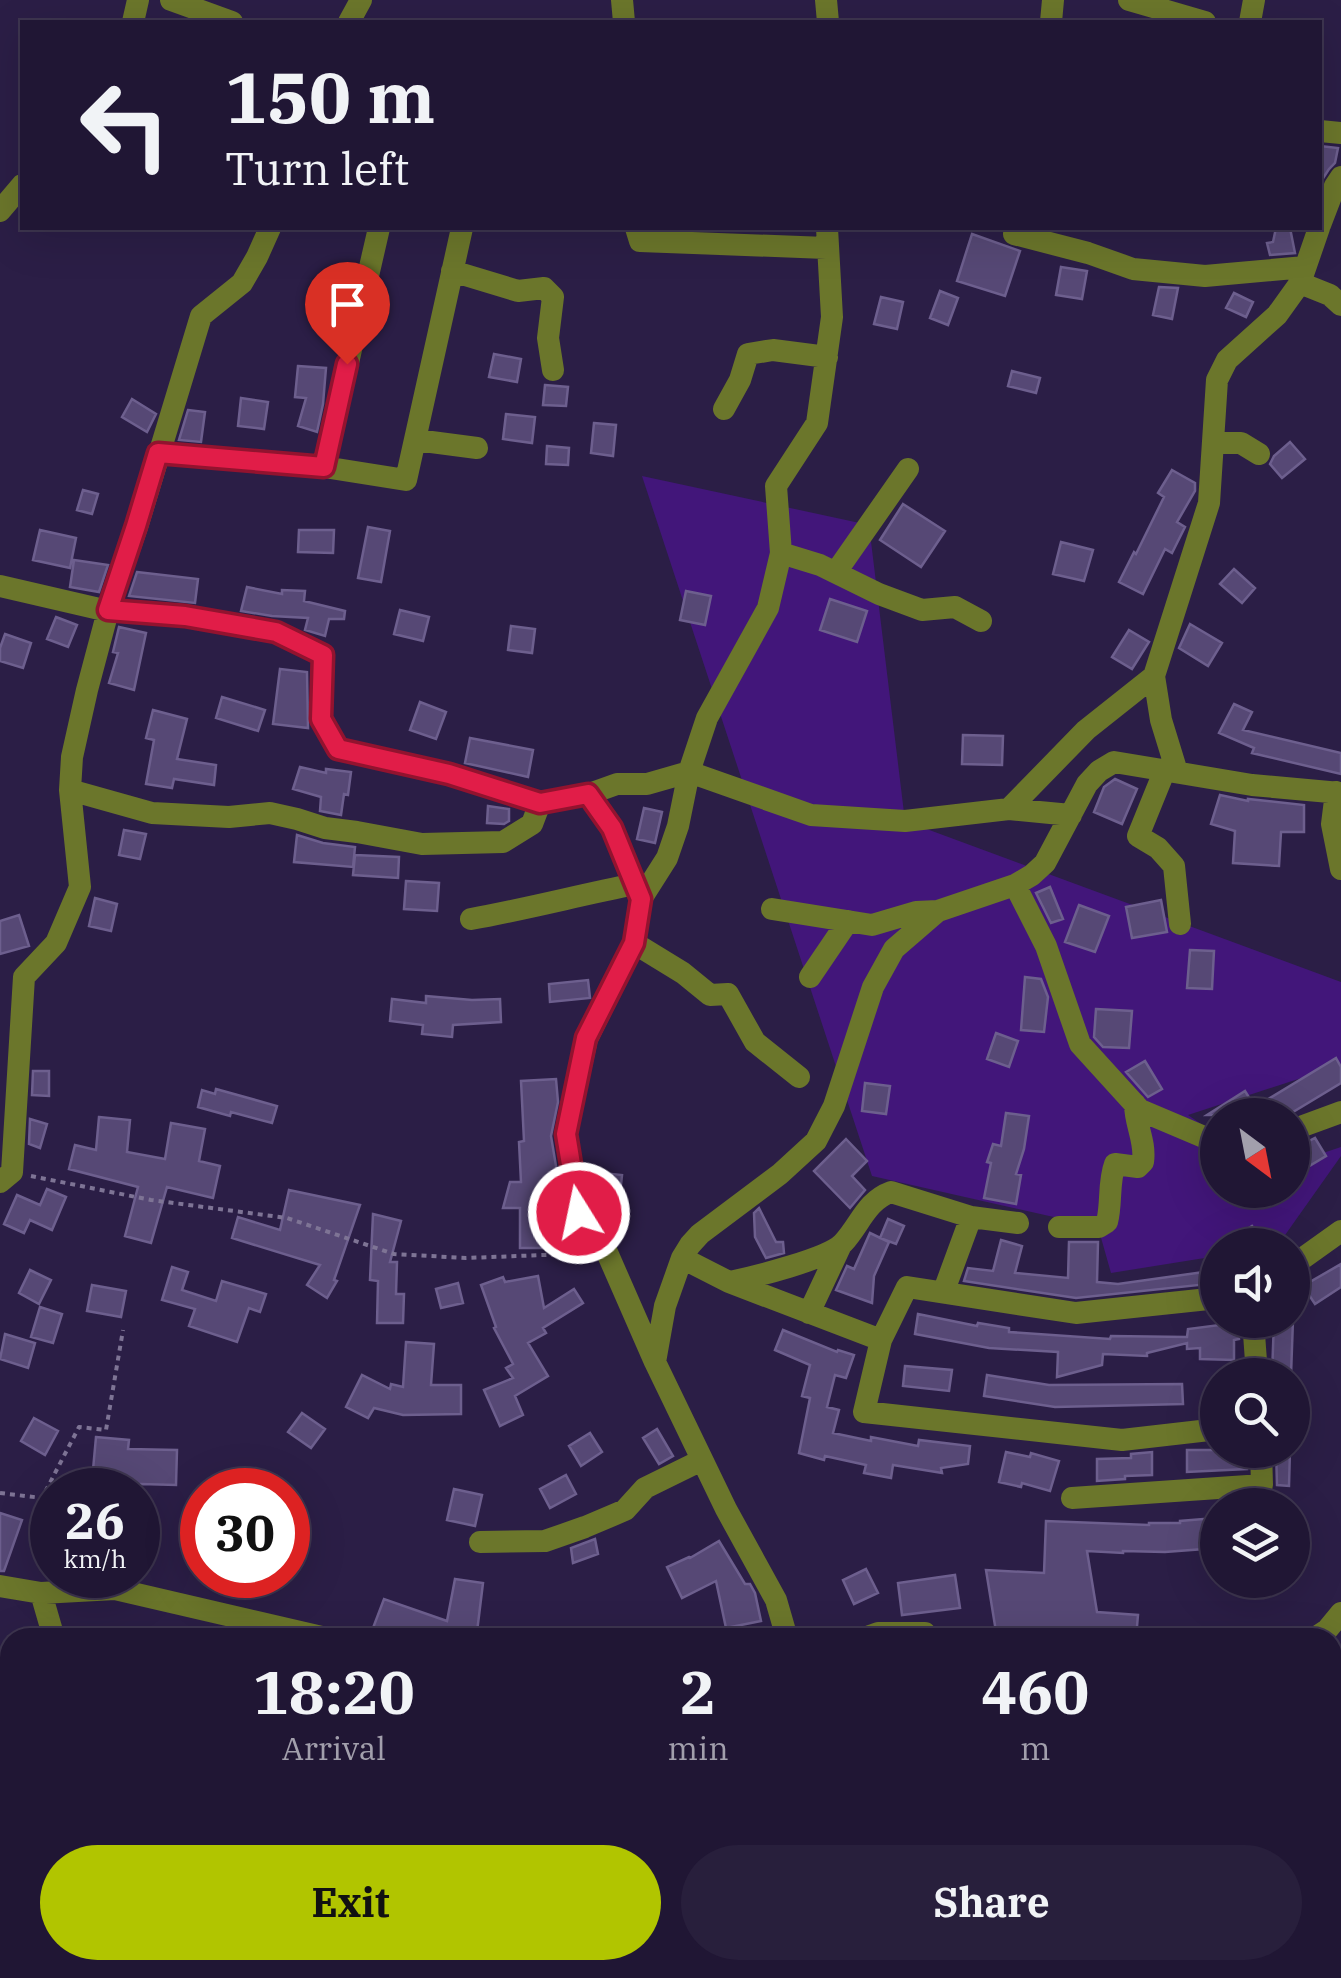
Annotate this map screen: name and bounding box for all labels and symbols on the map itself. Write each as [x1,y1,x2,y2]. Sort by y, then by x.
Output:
pin [305,262,390,365]
north arrow [1200,1098,1310,1208]
position arrow [527,1161,631,1265]
speed limit sign: 30 [180,1468,310,1598]

